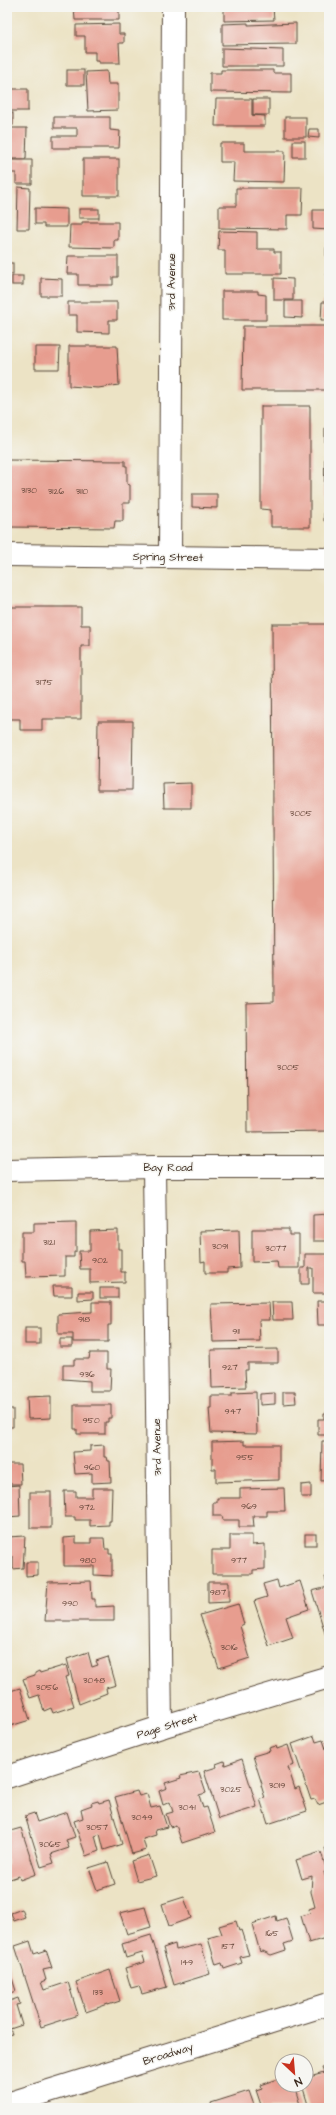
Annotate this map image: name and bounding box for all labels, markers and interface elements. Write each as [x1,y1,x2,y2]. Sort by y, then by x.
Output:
street label: 3rd Avenue [164,253,179,311]
house number: 3130 [21,484,37,497]
house number: 3126 [48,485,65,498]
house number: 3110 [76,485,89,498]
street label: Spring Street [133,549,204,566]
house number: 3175 [35,676,53,689]
house number: 3005 [290,807,313,820]
house number: 3005 [277,1061,300,1074]
street label: Bay Road [143,1160,193,1176]
house number: 3121 [43,1236,55,1249]
house number: 3091 [212,1240,228,1253]
house number: 3077 [265,1242,287,1255]
house number: 902 [92,1254,109,1267]
house number: 918 [78,1313,90,1326]
house number: 911 [232,1325,240,1338]
house number: 927 [222,1361,238,1374]
house number: 936 [79,1368,95,1381]
house number: 947 [225,1405,242,1418]
house number: 950 [82,1414,100,1427]
street label: 3rd Avenue [149,1418,165,1476]
house number: 955 [236,1451,255,1464]
house number: 960 [84,1461,101,1474]
house number: 969 [241,1500,257,1513]
house number: 972 [79,1501,96,1514]
house number: 980 [80,1554,97,1567]
house number: 977 [231,1554,248,1567]
house number: 987 [210,1586,227,1599]
house number: 990 [62,1597,78,1610]
house number: 3016 [220,1641,238,1654]
house number: 3048 [83,1674,105,1687]
house number: 3056 [36,1681,58,1694]
street label: Page Street [135,1710,200,1743]
house number: 3019 [269,1779,285,1792]
house number: 3025 [220,1783,243,1796]
house number: 3041 [178,1801,196,1814]
house number: 3049 [131,1811,153,1824]
house number: 3057 [86,1821,109,1834]
house number: 3065 [39,1838,62,1851]
house number: 165 [265,1927,279,1940]
house number: 157 [221,1940,235,1953]
house number: 149 [181,1956,193,1969]
house number: 133 [93,1986,104,1999]
street label: Broadway [141,2039,195,2070]
north arrow [274,2053,314,2093]
text: N [292,2073,305,2090]

